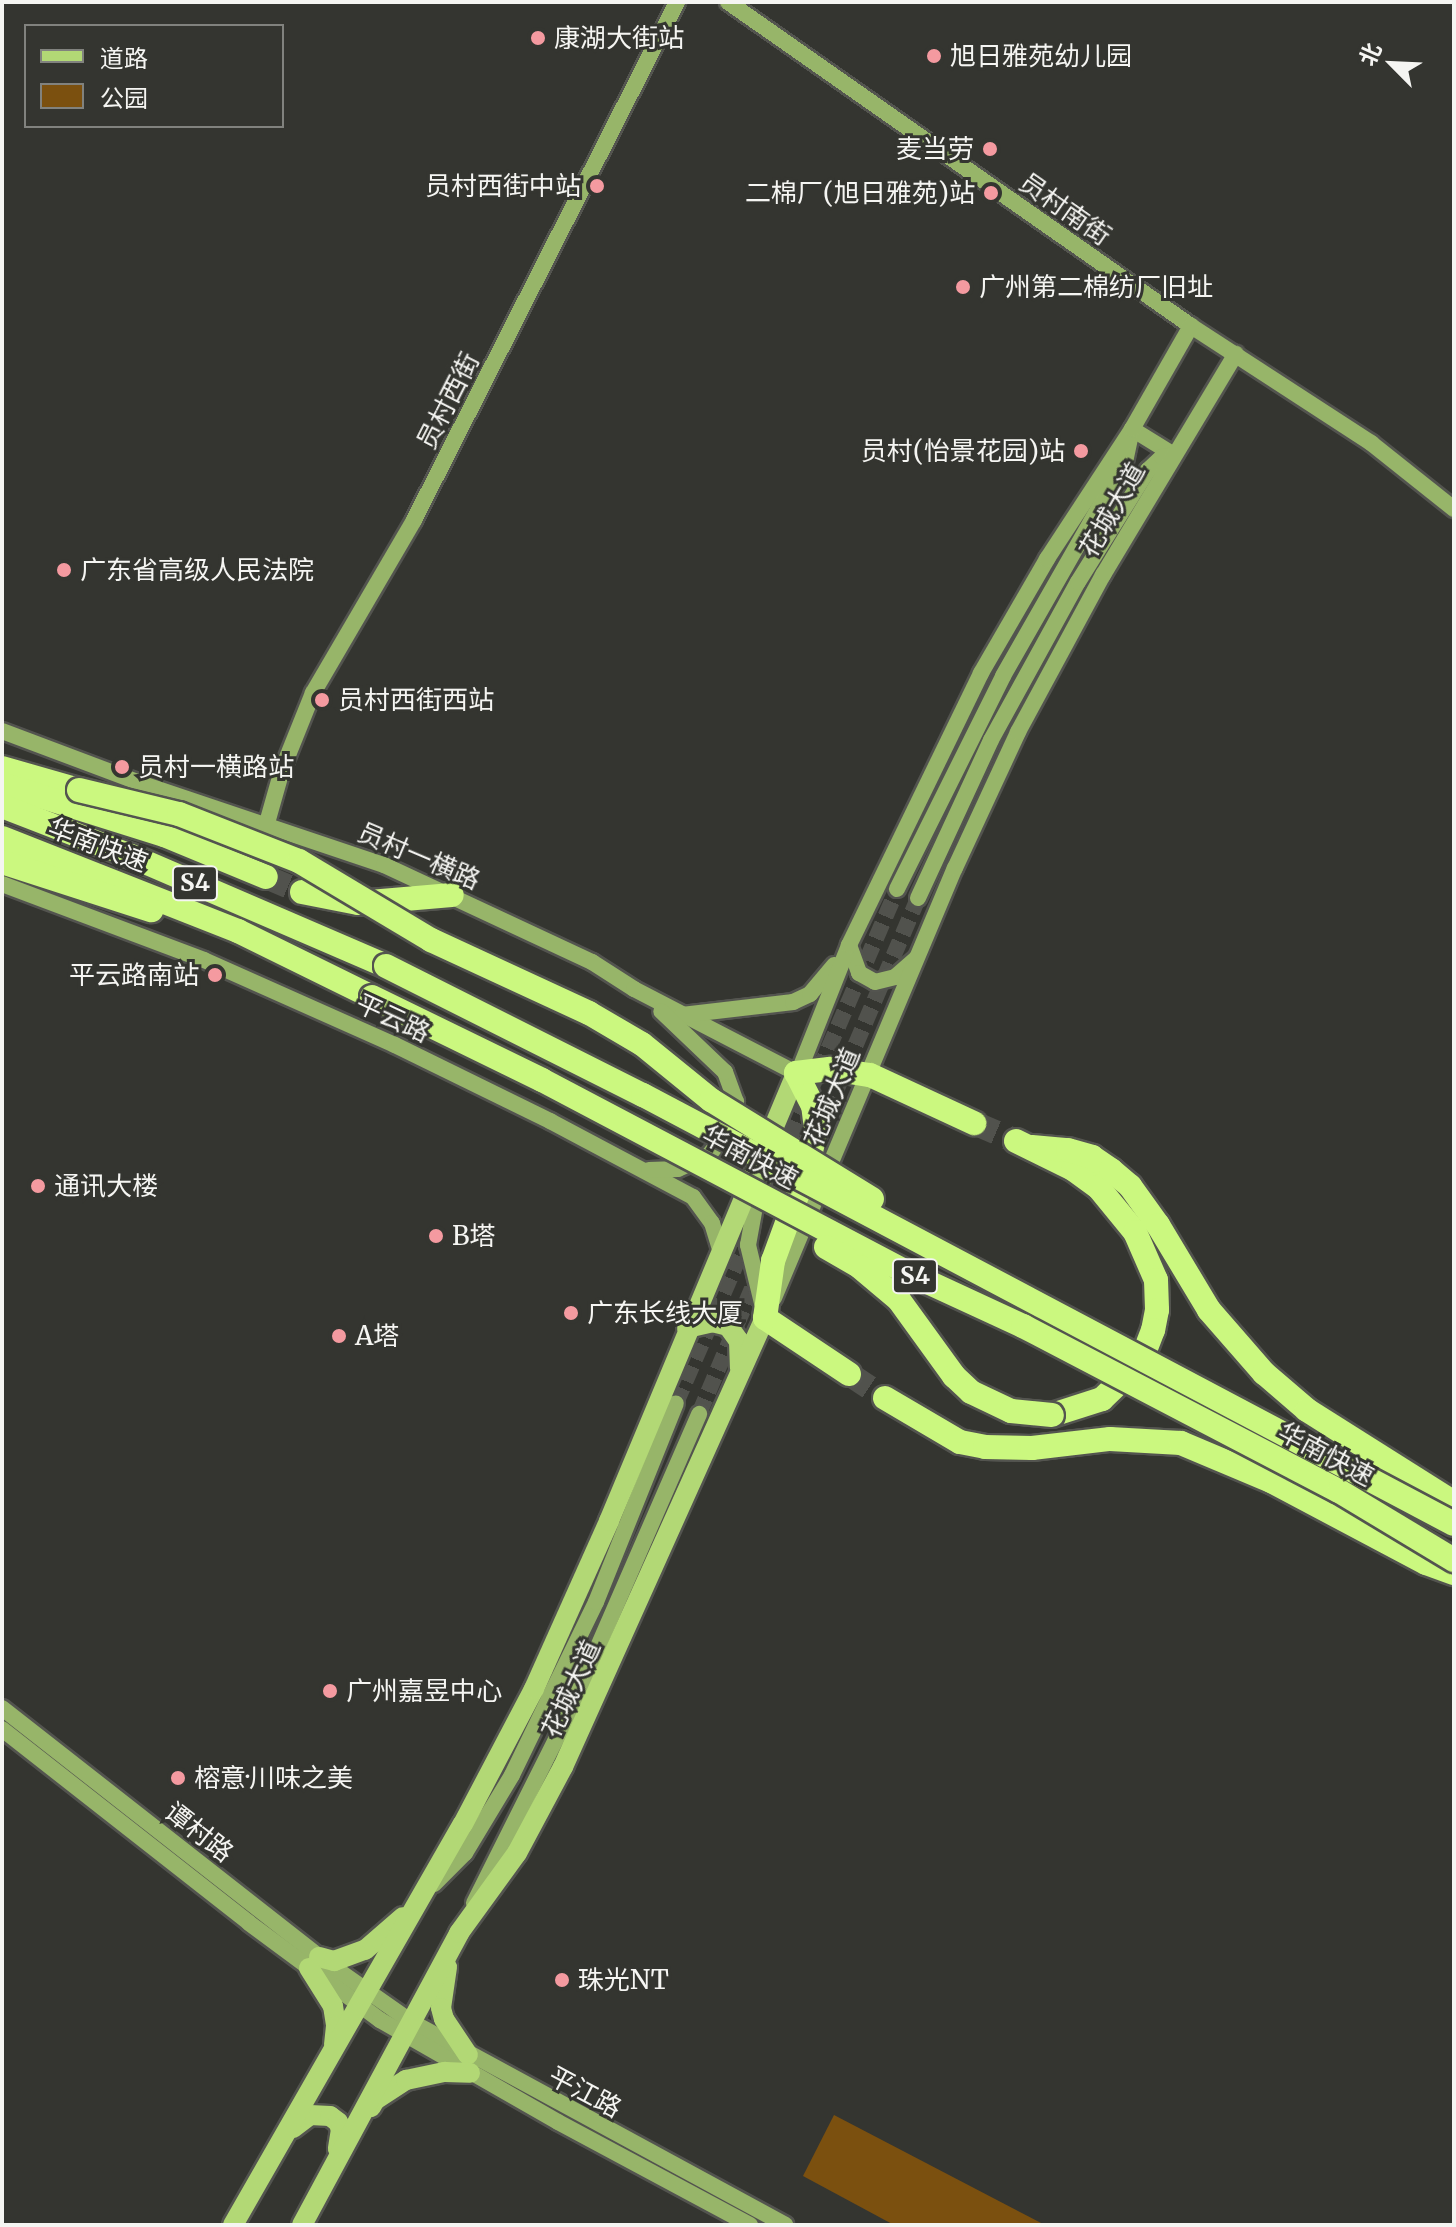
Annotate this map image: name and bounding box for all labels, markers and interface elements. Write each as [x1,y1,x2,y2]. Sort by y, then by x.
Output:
place label: 康湖大街站 [554,22,684,54]
legend [24,24,284,128]
north arrow [1352,24,1432,104]
marker: 康湖大街站 [529,29,547,47]
text: 北 [1353,38,1387,70]
place label: 旭日雅苑幼儿园 [950,40,1132,72]
text: 道路 [100,43,148,74]
marker: 旭日雅苑幼儿园 [925,47,943,65]
text: 公园 [100,83,148,114]
place label: 麦当劳 [896,133,974,165]
marker: 麦当劳 [981,140,999,158]
street label: 员村南街 [1013,166,1117,252]
place label: 员村西街中站 [425,170,581,202]
marker: 员村西街中站 [588,177,606,195]
place label: 二棉厂(旭日雅苑)站 [745,177,975,209]
marker: 二棉厂(旭日雅苑)站 [982,184,1000,202]
place label: 广州第二棉纺厂旧址 [979,271,1213,303]
marker: 广州第二棉纺厂旧址 [954,278,972,296]
street label: 员村西街 [410,348,486,454]
place label: 员村(怡景花园)站 [861,435,1065,467]
marker: 员村(怡景花园)站 [1072,442,1090,460]
street label: 花城大道 [1072,457,1152,563]
place label: 广东省高级人民法院 [80,554,314,586]
marker: 广东省高级人民法院 [55,561,73,579]
place label: 员村西街西站 [338,684,494,716]
marker: 员村西街西站 [313,691,331,709]
place label: 员村一横路站 [138,751,294,783]
marker: 员村一横路站 [113,758,131,776]
street label: 华南快速 [44,812,152,878]
street label: 员村一横路 [353,816,485,896]
road number: S4 [171,863,219,903]
place label: 平云路南站 [69,959,199,991]
marker: 平云路南站 [206,966,224,984]
street label: 平云路 [351,987,435,1049]
street label: 花城大道 [797,1043,867,1151]
street label: 华南快速 [697,1119,803,1195]
place label: 通讯大楼 [54,1170,158,1202]
marker: 通讯大楼 [29,1177,47,1195]
place label: B塔 [452,1220,495,1252]
marker: B塔 [427,1227,445,1245]
road number: S4 [891,1256,939,1296]
place label: 广东长线大厦 [587,1297,743,1329]
marker: 广东长线大厦 [562,1304,580,1322]
place label: A塔 [355,1320,399,1352]
marker: A塔 [330,1327,348,1345]
street label: 华南快速 [1273,1416,1379,1492]
street label: 花城大道 [535,1635,607,1743]
place label: 广州嘉昱中心 [346,1675,502,1707]
marker: 广州嘉昱中心 [321,1682,339,1700]
place label: 榕意·川味之美 [194,1762,353,1794]
marker: 榕意·川味之美 [169,1769,187,1787]
street label: 谭村路 [159,1796,239,1868]
place label: 珠光NT [578,1964,669,1996]
marker: 珠光NT [553,1971,571,1989]
street label: 平江路 [543,2060,627,2124]

